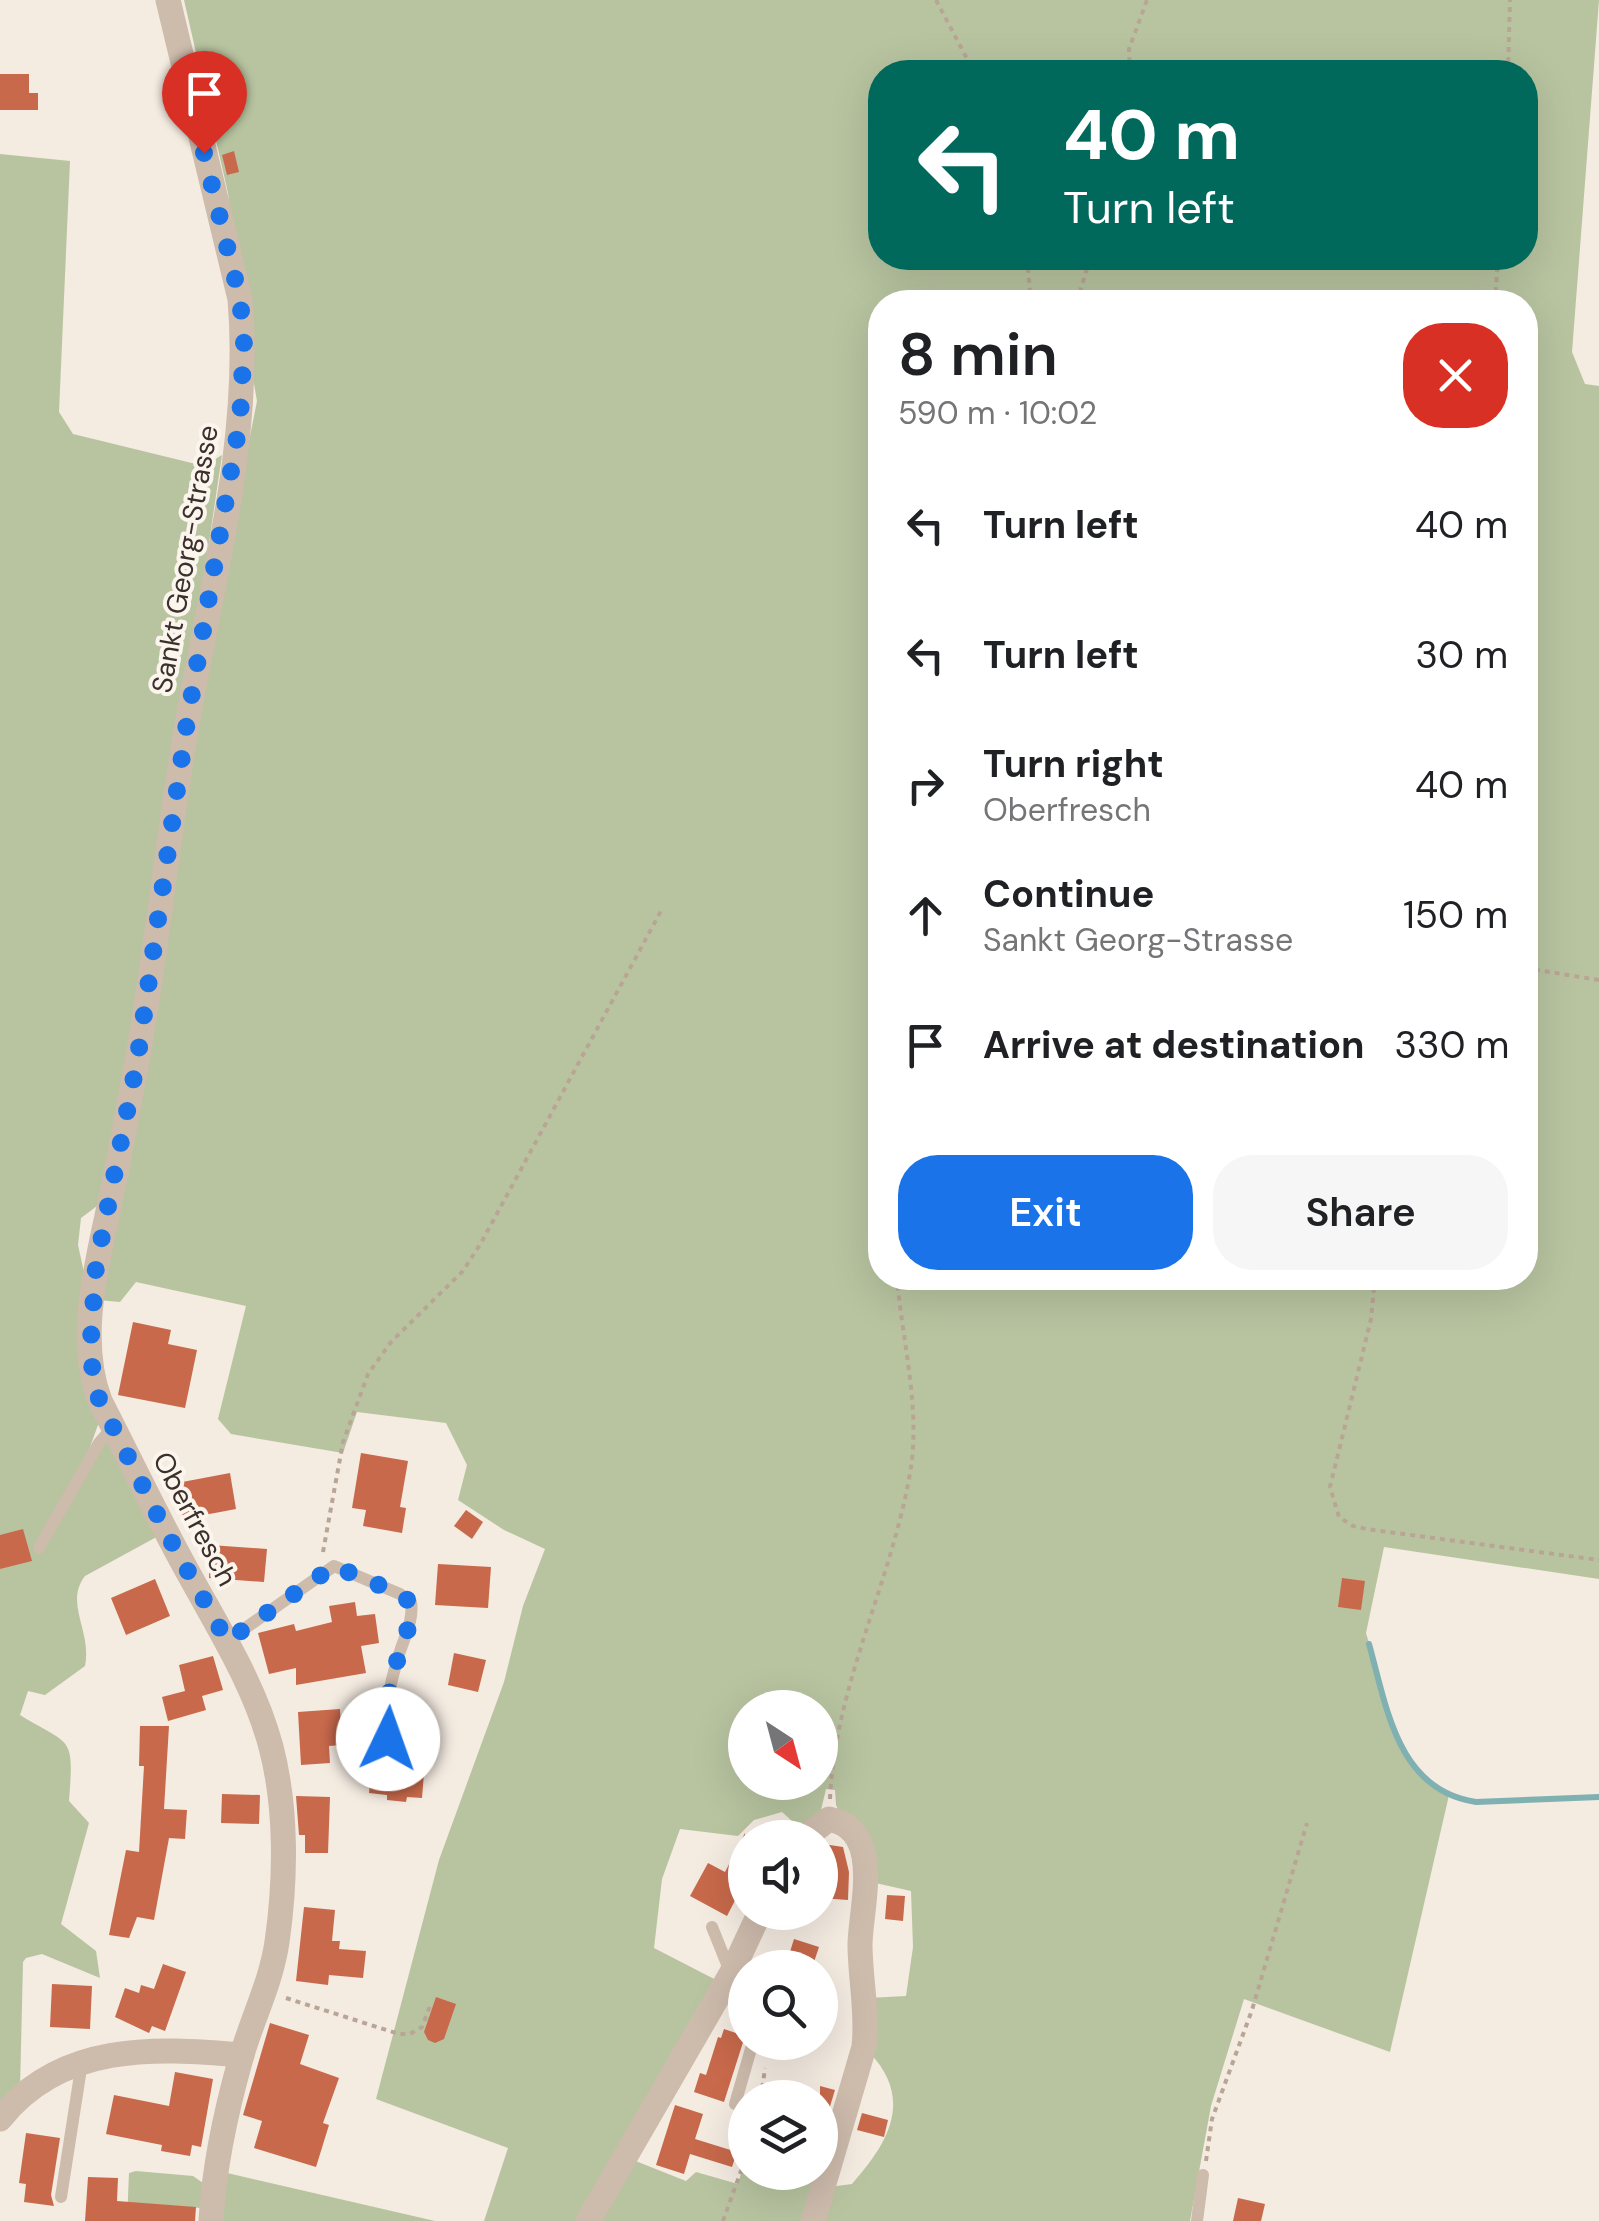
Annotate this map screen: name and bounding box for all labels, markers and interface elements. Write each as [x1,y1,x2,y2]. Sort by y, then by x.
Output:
pin [162,51,247,154]
icon: arrive [177,66,232,121]
text: 40 m [1063,90,1240,181]
icon: left [898,100,1028,230]
text: Turn left [1063,178,1235,237]
text: 8 min [898,315,1058,394]
button: close [1403,323,1508,428]
text: 590 m · 10:02 [898,392,1097,434]
street label: Sankt Georg-Strasse [143,422,227,696]
icon: left [898,498,953,553]
text: Turn left [983,500,1139,550]
text: 40 m [1415,500,1508,550]
icon: left [898,628,953,683]
text: Turn left [983,630,1139,680]
text: 30 m [1416,630,1508,680]
text: Turn right [983,739,1164,789]
icon: right [898,758,953,813]
text: 40 m [1415,760,1508,810]
text: Oberfresch [983,789,1151,831]
text: Continue [983,869,1154,919]
icon: ahead [898,888,953,943]
text: 150 m [1403,890,1508,940]
text: Sankt Georg-Strasse [983,919,1293,961]
icon: arrive [898,1018,953,1073]
text: Arrive at destination [983,1020,1365,1070]
text: 330 m [1395,1020,1509,1070]
button: Exit [898,1155,1193,1270]
button: Share [1213,1155,1508,1270]
street label: Oberfresch [144,1445,246,1593]
position arrow [336,1687,440,1791]
north arrow [728,1690,838,1800]
map controls [728,1690,838,2190]
button: sound [728,1820,838,1930]
button: search [728,1950,838,2060]
button: layers [728,2080,838,2190]

